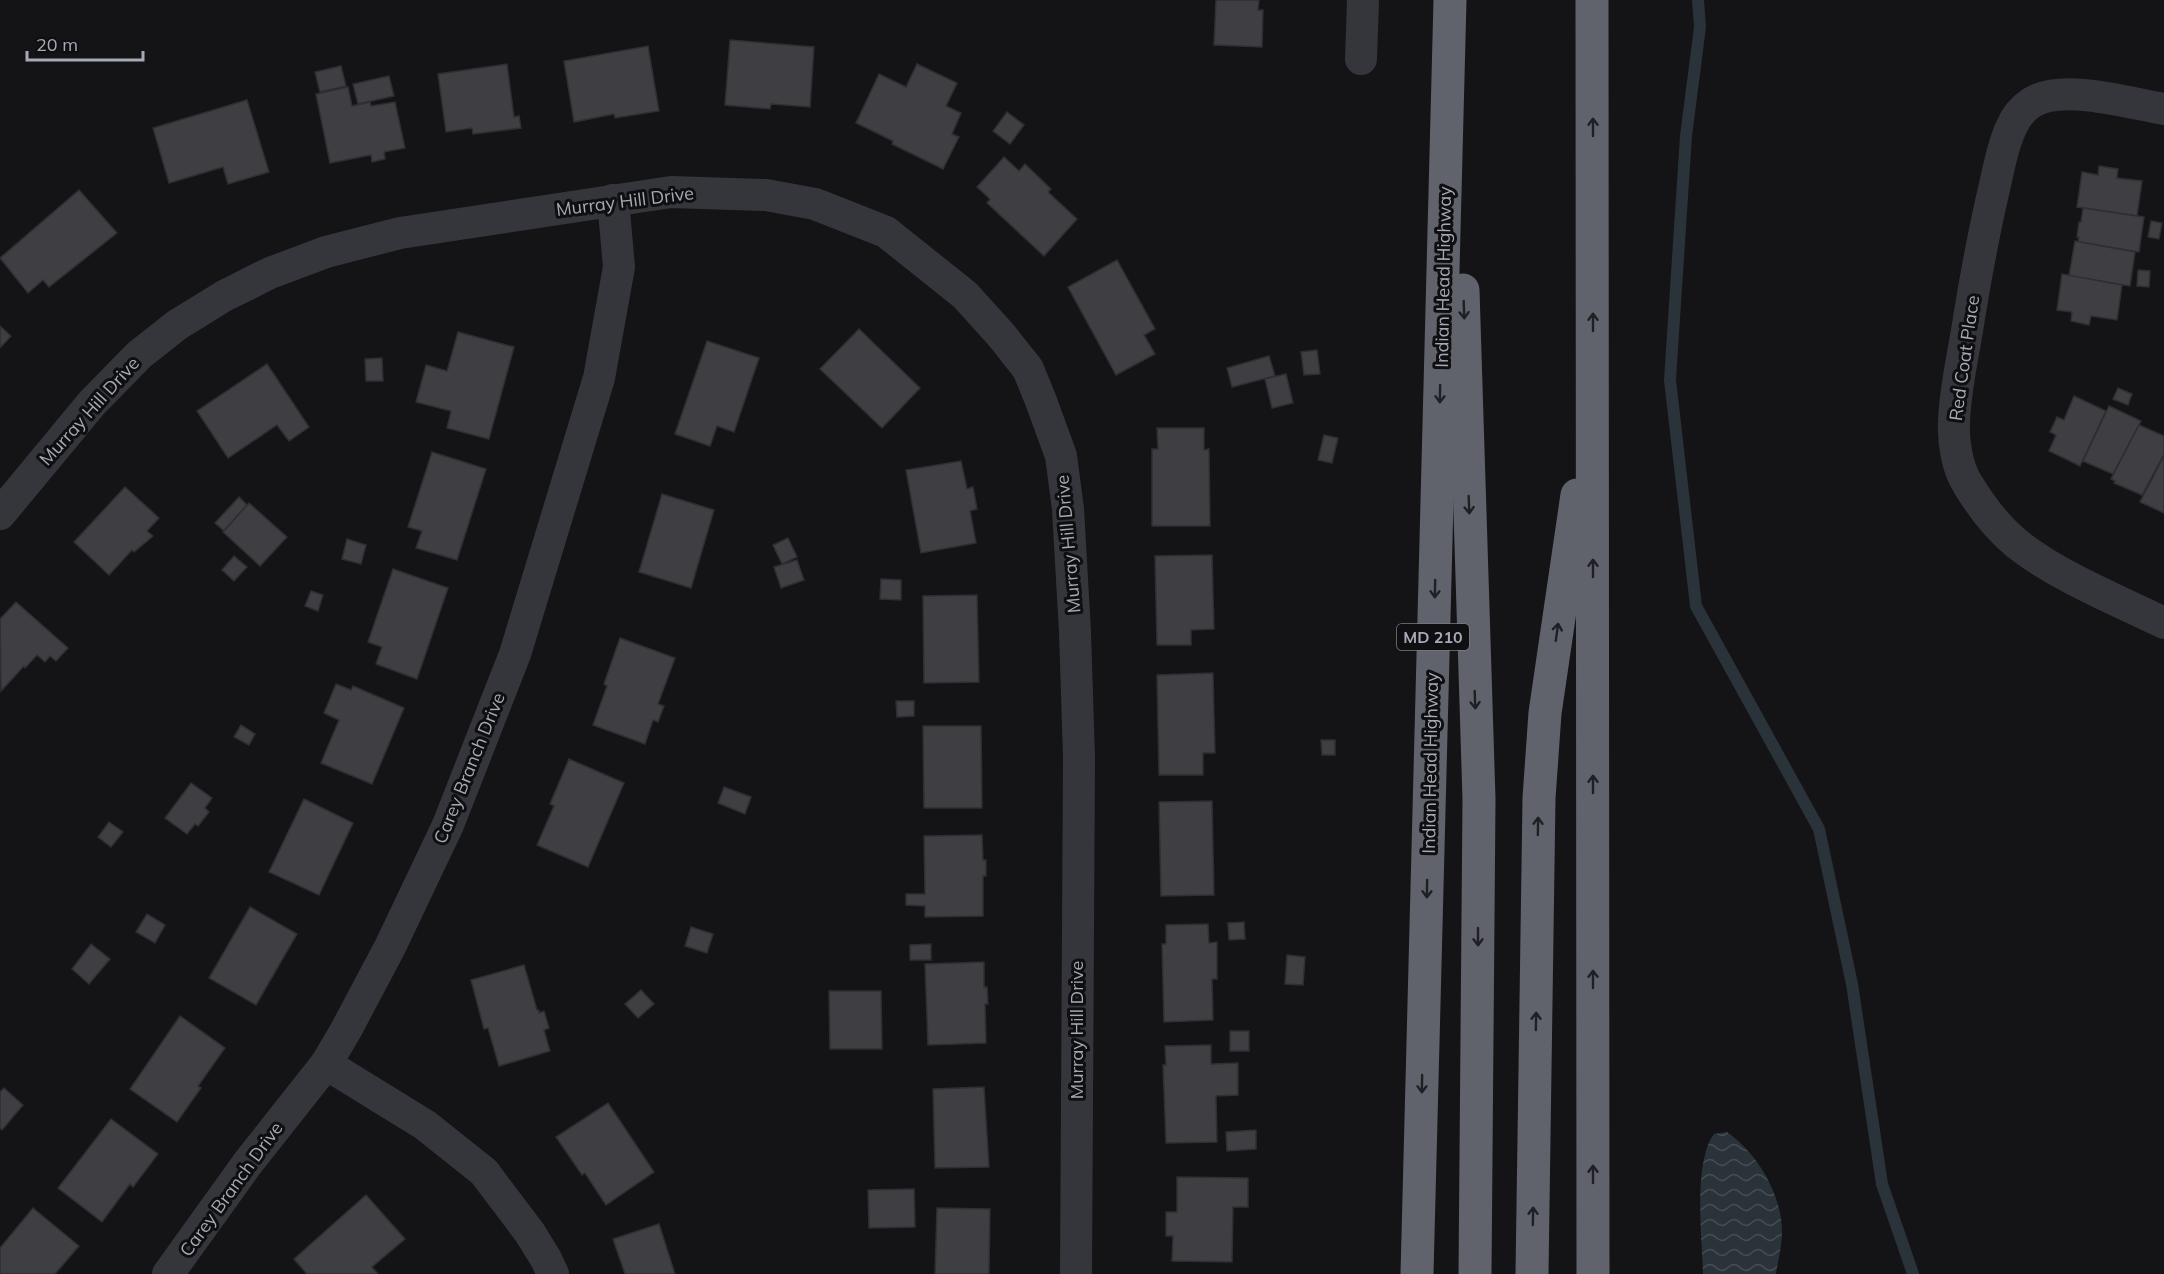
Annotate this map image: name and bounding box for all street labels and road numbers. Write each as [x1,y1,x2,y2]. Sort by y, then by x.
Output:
street label: Murray Hill Drive [555,181,695,221]
street label: Indian Head Highway [1430,186,1456,368]
street label: Red Coat Place [1944,294,1984,422]
street label: Murray Hill Drive [34,352,144,470]
street label: Murray Hill Drive [1051,474,1085,614]
road number: MD 210 [1397,624,1469,650]
street label: Indian Head Highway [1417,672,1443,854]
street label: Carey Branch Drive [428,689,510,847]
street label: Murray Hill Drive [1065,961,1088,1099]
street label: Carey Branch Drive [174,1117,288,1261]

